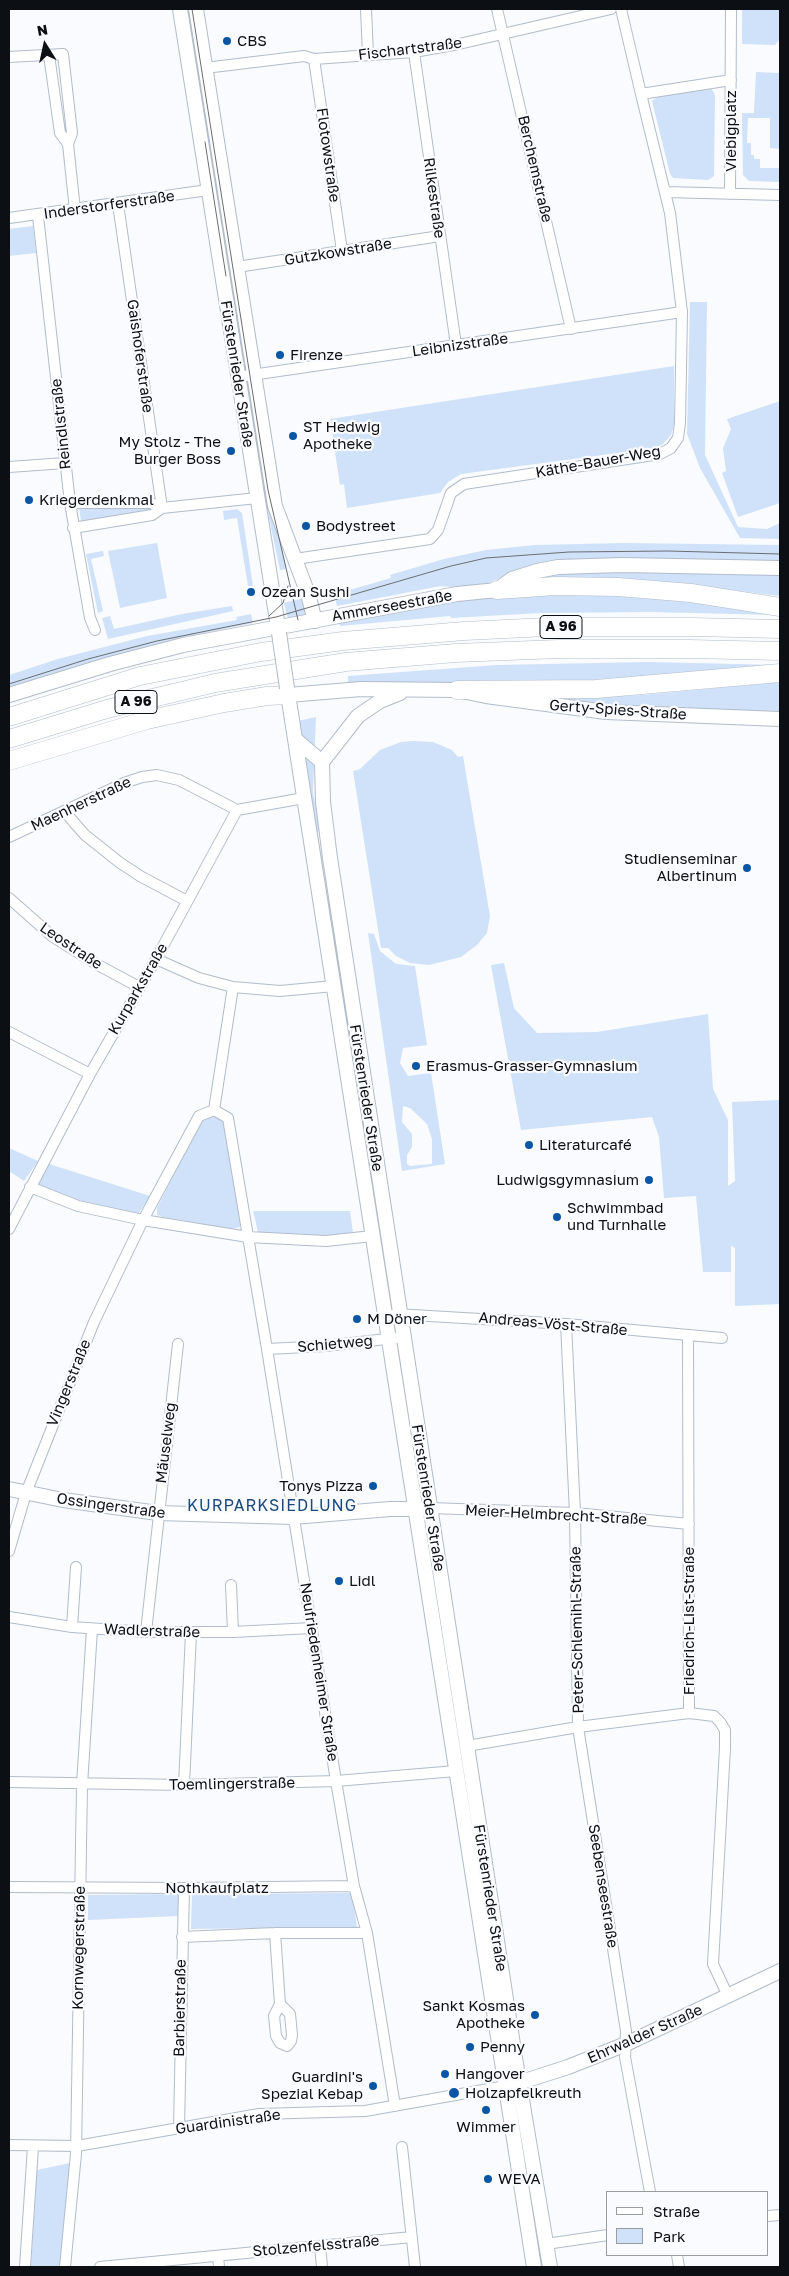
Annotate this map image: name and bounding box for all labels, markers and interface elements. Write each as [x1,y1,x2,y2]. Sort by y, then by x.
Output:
north arrow [20,20,70,70]
text: N [36,20,49,39]
place label: CBS [237,32,267,50]
street label: Fischartstraße [357,34,463,64]
marker: CBS [221,35,233,47]
street label: Viebigplatz [722,90,740,172]
street label: Flotowstraße [312,107,344,203]
street label: Berchemstraße [514,114,556,224]
street label: Rilkestraße [419,156,449,240]
street label: Inderstorferstraße [42,187,176,223]
street label: Gutzkowstraße [283,235,393,269]
street label: Gaishoferstraße [123,298,157,414]
street label: Fürstenrieder Straße [216,299,258,449]
street label: Leibnizstraße [411,329,509,361]
place label: Firenze [290,346,343,364]
marker: Firenze [274,349,286,361]
street label: Reindlstraße [47,378,75,470]
place label: ST Hedwig Apotheke [303,418,380,453]
marker: ST Hedwig Apotheke [287,430,299,442]
place label: My Stolz - The Burger Boss [119,433,221,468]
street label: Käthe-Bauer-Weg [534,442,662,482]
marker: My Stolz - The Burger Boss [225,445,237,457]
place label: Kriegerdenkmal [39,491,154,509]
marker: Kriegerdenkmal [23,494,35,506]
place label: Bodystreet [316,517,396,535]
marker: Bodystreet [300,520,312,532]
place label: Ozean Sushi [261,583,350,601]
marker: Ozean Sushi [245,586,257,598]
street label: Ammerseestraße [330,587,454,625]
road number: A 96 [540,616,582,638]
road number: A 96 [115,690,157,714]
street label: Gerty-Spies-Straße [549,696,687,724]
street label: Maenherstraße [28,773,134,835]
place label: Studienseminar Albertinum [624,850,737,885]
marker: Studienseminar Albertinum [741,862,753,874]
street label: Leostraße [36,919,106,973]
street label: Kurparkstraße [105,940,171,1038]
street label: Fürstenrieder Straße [345,1023,387,1173]
place label: Erasmus-Grasser-Gymnasium [426,1057,638,1075]
marker: Erasmus-Grasser-Gymnasium [410,1060,422,1072]
place label: Literaturcafé [539,1136,632,1154]
marker: Literaturcafé [523,1139,535,1151]
place label: Ludwigsgymnasium [496,1171,639,1189]
marker: Ludwigsgymnasium [643,1174,655,1186]
place label: Schwimmbad und Turnhalle [567,1199,666,1234]
marker: Schwimmbad und Turnhalle [551,1211,563,1223]
street label: Andreas-Vöst-Straße [478,1309,628,1339]
place label: M Döner [367,1310,427,1328]
marker: M Döner [351,1313,363,1325]
street label: Schietweg [296,1332,374,1356]
street label: Vingerstraße [43,1337,95,1429]
street label: Mäuselweg [152,1401,180,1485]
street label: Fürstenrieder Straße [407,1423,449,1573]
place label: Tonys Pizza [279,1477,363,1495]
marker: Tonys Pizza [367,1480,379,1492]
street label: Ossingerstraße [56,1489,166,1523]
district label: KURPARKSIEDLUNG [185,1496,359,1516]
street label: Meier-Helmbrecht-Straße [465,1501,647,1529]
street label: Peter-Schlemihl-Straße [567,1546,587,1714]
street label: Friedrich-List-Straße [680,1547,698,1695]
place label: Lidl [349,1572,376,1590]
marker: Lidl [333,1575,345,1587]
street label: Neufriedenheimer Straße [296,1581,342,1763]
street label: Wadlerstraße [104,1620,200,1642]
street label: Toemlingerstraße [169,1774,295,1794]
street label: Fürstenrieder Straße [469,1823,511,1973]
street label: Seebenseestraße [584,1823,622,1949]
street label: Nothkaufplatz [165,1879,269,1897]
street label: Kornwegerstraße [69,1886,89,2010]
street label: Barbierstraße [170,1959,190,2057]
place label: Sankt Kosmas Apotheke [422,1997,525,2032]
street label: Ehrwalder Straße [585,2001,705,2067]
marker: Sankt Kosmas Apotheke [529,2009,541,2021]
place label: Penny [480,2038,525,2056]
marker: Penny [464,2041,476,2053]
place label: Hangover [455,2065,525,2083]
place label: Guardini's Spezial Kebap [261,2068,363,2103]
marker: Hangover [439,2068,451,2080]
marker: Guardini's Spezial Kebap [367,2080,379,2092]
place label: Holzapfelkreuth [465,2084,582,2102]
marker: Holzapfelkreuth [447,2086,461,2100]
marker: Wimmer [480,2104,492,2116]
street label: Guardinistraße [174,2106,282,2138]
place label: Wimmer [456,2118,516,2136]
place label: WEVA [498,2170,540,2188]
marker: WEVA [482,2173,494,2185]
legend [606,2191,769,2256]
text: Straße [653,2202,700,2220]
text: Park [653,2227,685,2245]
street label: Stolzenfelsstraße [252,2231,380,2261]

